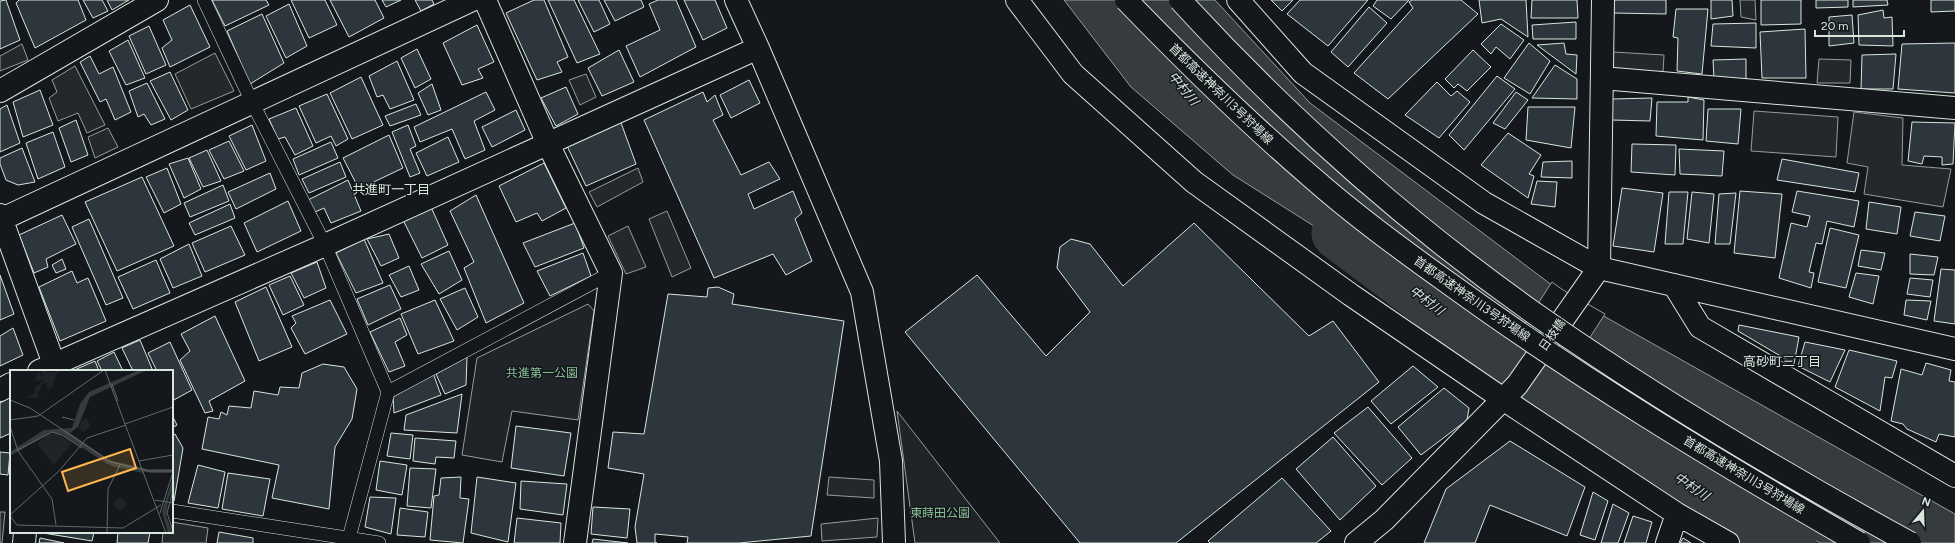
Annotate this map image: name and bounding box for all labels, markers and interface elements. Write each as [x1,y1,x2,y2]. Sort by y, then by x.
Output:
scale bar [1815,12,1904,38]
text: 20 m [1821,19,1849,33]
street label: 首都高速神奈川3号狩場線 [1166,41,1276,147]
water label: 中村川 [1166,68,1203,110]
district label: 共進町一丁目 [352,182,430,197]
street label: 首都高速神奈川3号狩場線 [1411,254,1533,344]
water label: 中村川 [1407,283,1448,319]
street label: 日枝橋 [1536,316,1568,354]
district label: 高砂町三丁目 [1743,354,1821,369]
park label: 共進第一公園 [506,366,578,380]
inset map [10,370,173,533]
street label: 首都高速神奈川3号狩場線 [1681,433,1807,517]
water label: 中村川 [1671,469,1714,505]
north arrow [1903,491,1943,531]
text: N [1920,494,1932,510]
park label: 東蒔田公園 [910,506,970,520]

